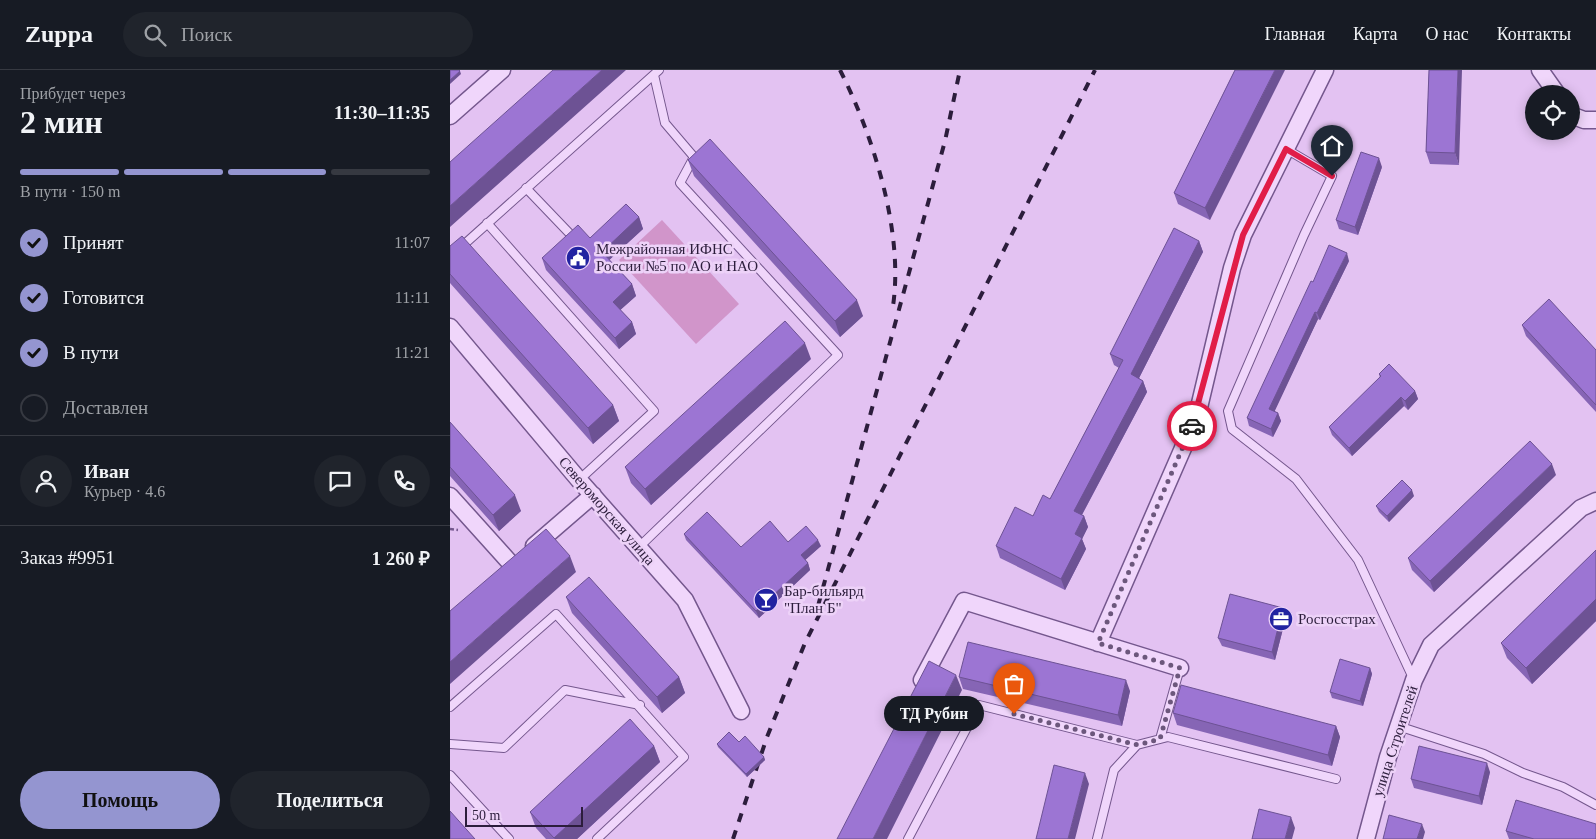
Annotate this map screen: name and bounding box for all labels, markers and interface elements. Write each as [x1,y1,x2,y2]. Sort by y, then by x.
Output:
search box [123,12,473,57]
text: Zuppa [25,21,93,47]
icon: search [141,21,169,49]
text: Поиск [181,24,232,45]
text: Главная [1265,24,1325,44]
text: Карта [1353,24,1398,44]
text: О нас [1426,24,1469,44]
text: Контакты [1497,24,1571,44]
text: Прибудет через [20,85,126,102]
map controls [1525,85,1580,140]
button: locate [1525,85,1580,140]
text: 11:30–11:35 [334,102,430,123]
text: 2 мин [20,104,103,140]
pin [1311,125,1353,176]
icon: home [1318,132,1346,160]
text: В пути · 150 m [20,183,121,200]
icon: check [20,229,48,257]
text: Принят [63,232,124,253]
text: 11:07 [394,234,430,251]
place label: Межрайонная ИФНС России №5 по АО и НАО [596,241,758,274]
public building icon: Межрайонная ИФНС России №5 по АО и НАО [565,245,591,271]
icon: check [20,284,48,312]
text: Готовится [63,287,144,308]
text: 11:11 [395,289,430,306]
icon: check [20,339,48,367]
text: В пути [63,342,119,363]
text: 11:21 [394,344,430,361]
text: Доставлен [63,397,148,418]
courier [1167,401,1217,451]
icon: car [1178,412,1206,440]
street label: Североморская улица [556,454,658,568]
button: person [20,455,72,507]
button: chat [314,455,366,507]
button: phone [378,455,430,507]
text: Иван [84,461,130,482]
text: Курьер · 4.6 [84,483,165,500]
text: Заказ #9951 [20,547,115,568]
text: 1 260 ₽ [371,548,430,569]
place label: Бар-бильярд "План Б" [784,583,864,616]
bar icon: Бар-бильярд "План Б" [753,587,779,613]
office icon: Росгосстрах [1268,606,1294,632]
place label: Росгосстрах [1298,611,1376,627]
pin [993,663,1035,714]
icon: bag [1000,670,1028,698]
street label: улица Строителей [1370,683,1420,799]
callout: ТД Рубин [884,696,984,732]
text: ТД Рубин [900,705,968,722]
button: Помощь [20,771,220,829]
button: Поделиться [230,771,430,829]
scale bar [465,804,582,827]
text: 50 m [472,808,500,823]

